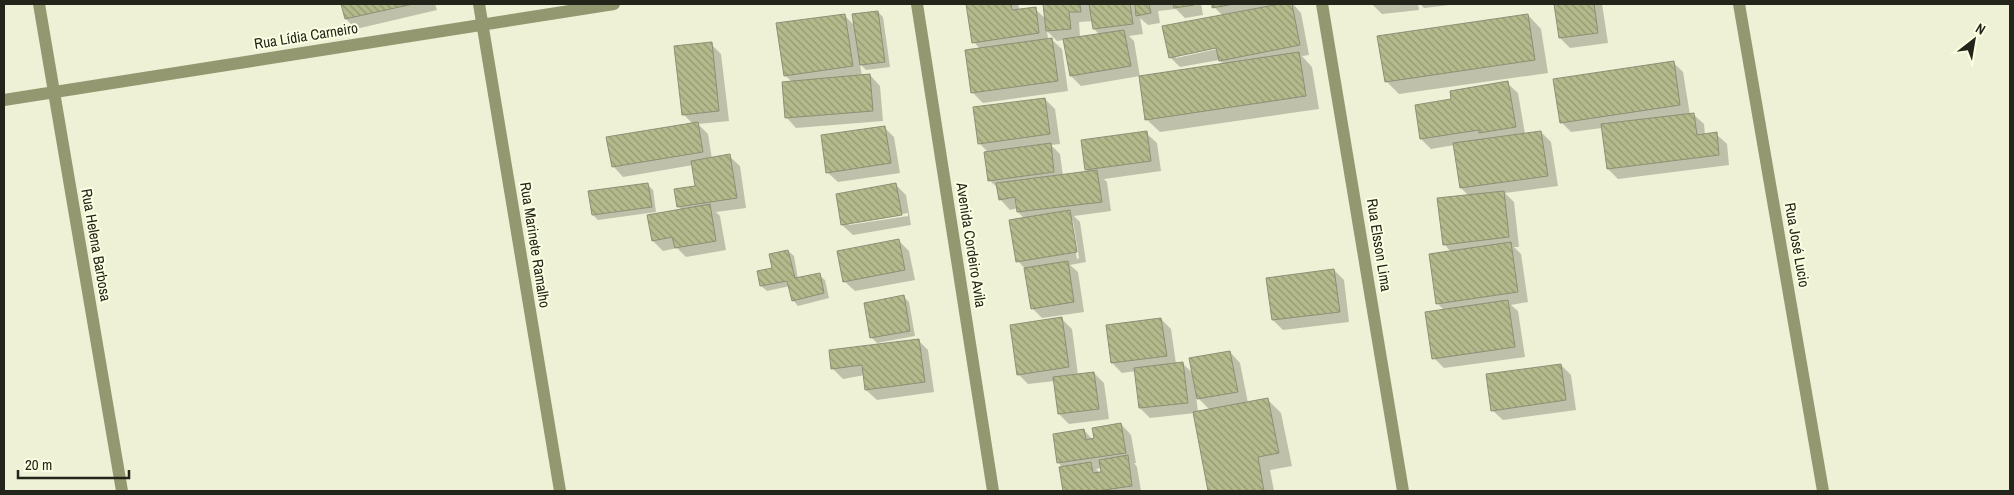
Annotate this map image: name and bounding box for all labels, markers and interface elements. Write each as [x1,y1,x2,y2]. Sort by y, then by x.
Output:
north arrow [1949,15,1999,65]
street label: Rua Lídia Carneiro [253,17,359,54]
text: N [1973,19,1989,39]
street label: Rua Marinete Ramalho [515,180,556,310]
street label: Avenida Cordeiro Avila [951,180,992,309]
street label: Rua Helena Barbosa [76,187,117,303]
street label: Rua Elsson Lima [1362,197,1397,293]
street label: Rua José Lucio [1780,201,1815,289]
scale bar [18,448,129,480]
text: 20 m [25,454,52,475]

